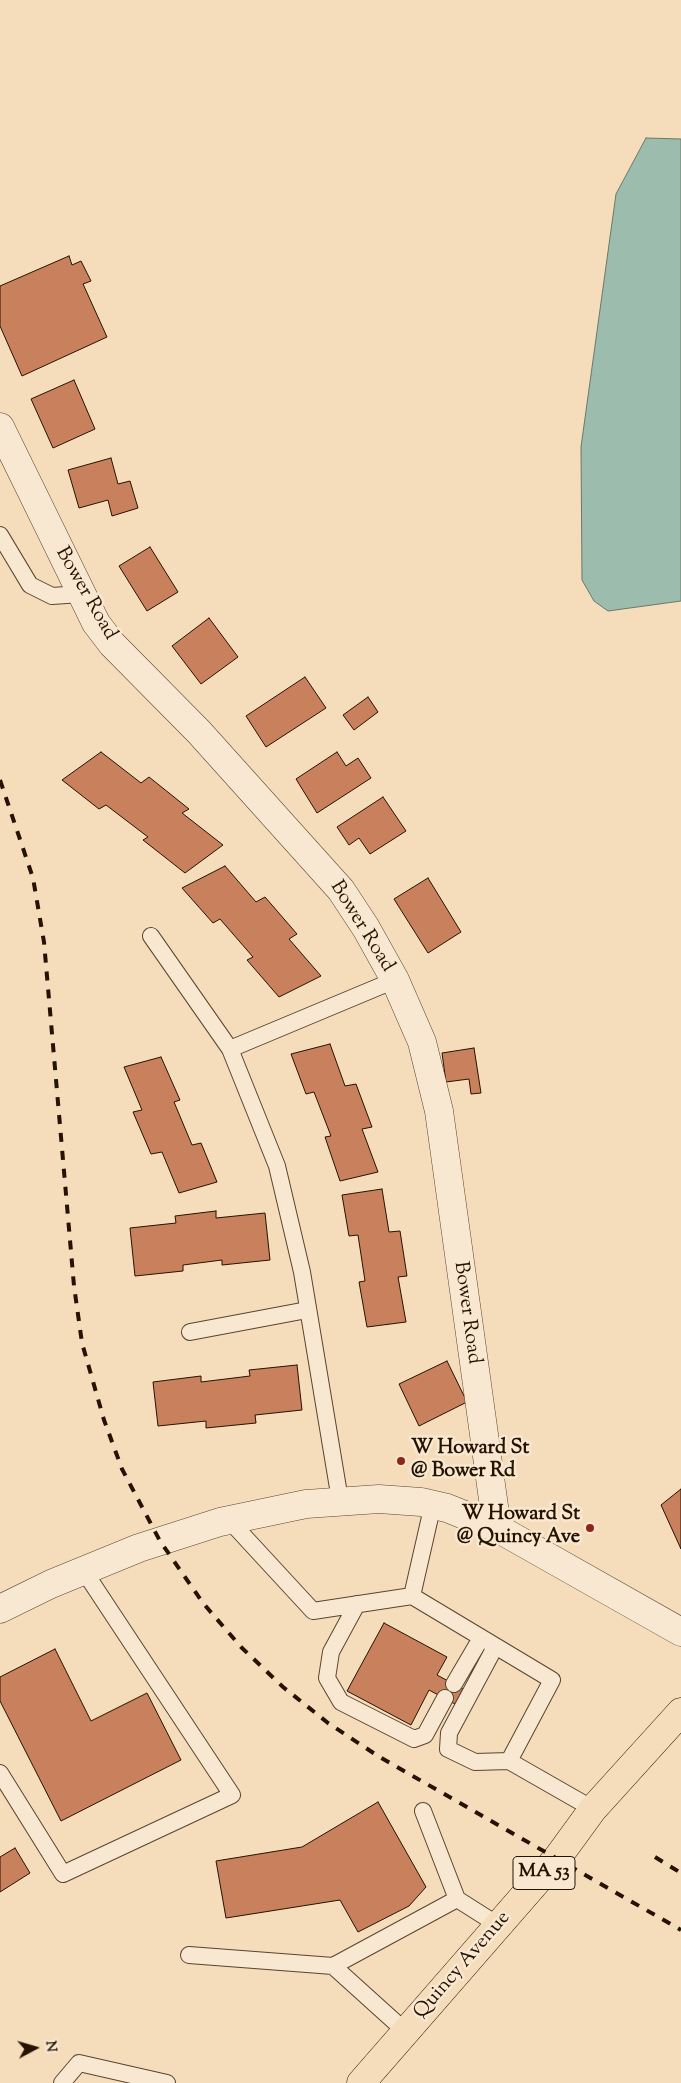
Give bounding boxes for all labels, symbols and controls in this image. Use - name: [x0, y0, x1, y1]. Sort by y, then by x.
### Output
- street label: Bower Road: [49, 543, 121, 645]
- street label: Bower Road: [323, 877, 399, 977]
- street label: Bower Road: [447, 1260, 485, 1366]
- place label: W Howard St @ Bower Rd: [411, 1438, 529, 1485]
- marker: W Howard St @ Bower Rd: [395, 1455, 407, 1467]
- place label: W Howard St @ Quincy Ave: [457, 1504, 580, 1551]
- marker: W Howard St @ Quincy Ave: [584, 1522, 596, 1534]
- road number: MA 53: [513, 1856, 575, 1890]
- street label: Quincy Avenue: [410, 1907, 516, 2025]
- north arrow: [10, 2023, 60, 2073]
- text: N: [39, 2040, 60, 2053]

